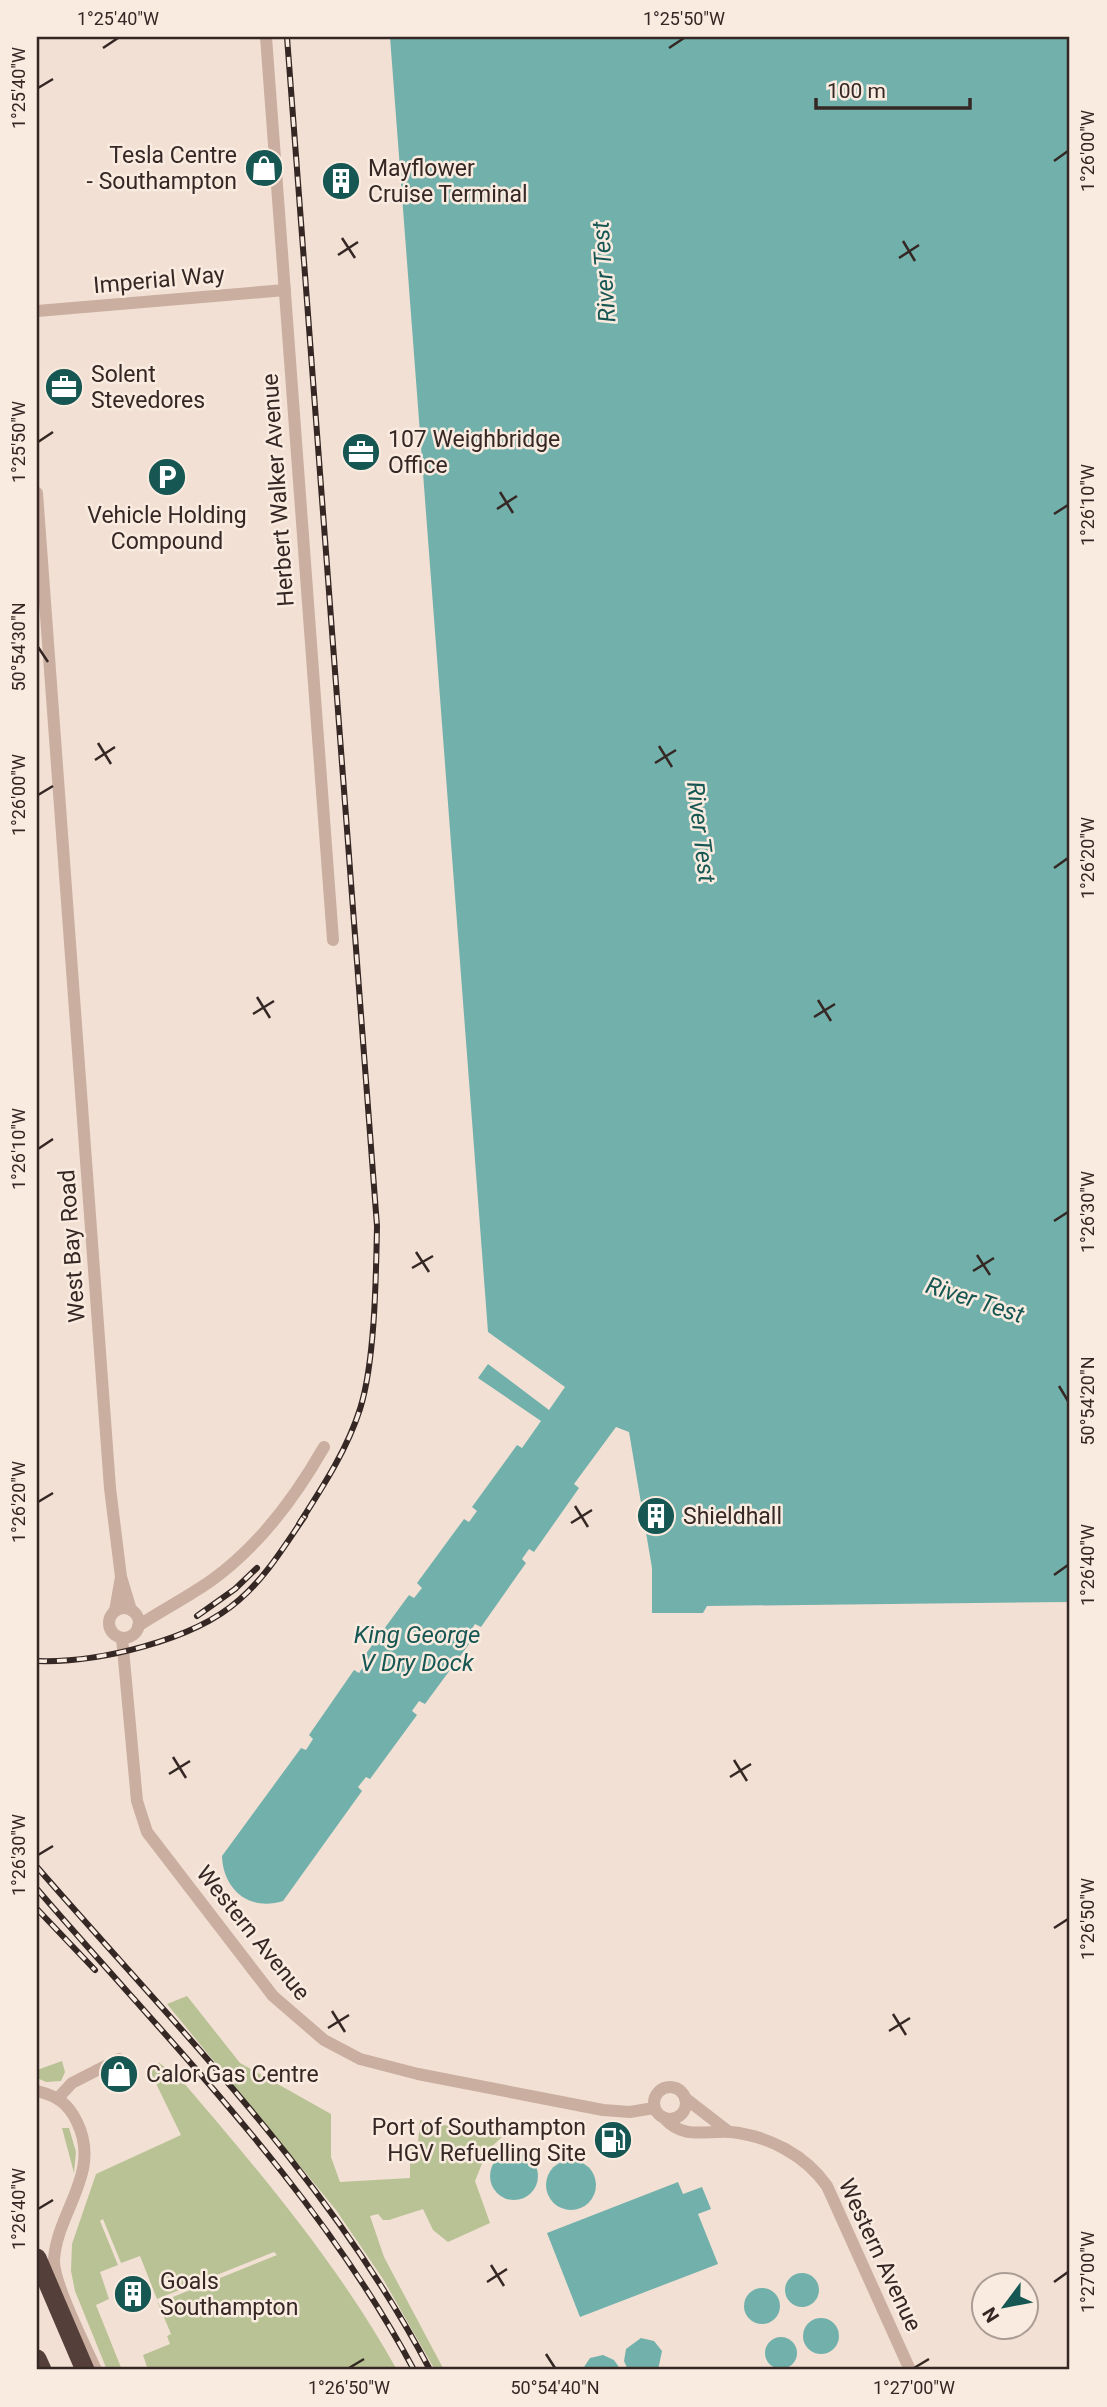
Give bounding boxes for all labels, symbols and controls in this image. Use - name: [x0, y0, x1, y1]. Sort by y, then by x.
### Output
- text: 1°25'40"W: [77, 8, 159, 29]
- text: 1°25'50"W: [643, 8, 725, 29]
- text: 1°25'40"W: [8, 47, 29, 129]
- scale bar: [816, 66, 970, 110]
- text: 100 m: [827, 79, 886, 103]
- text: 1°26'00"W: [1077, 110, 1098, 192]
- place label: Tesla Centre - Southampton: [87, 142, 237, 195]
- shop icon: Tesla Centre - Southampton: [243, 147, 285, 189]
- place label: Mayflower Cruise Terminal: [368, 155, 528, 208]
- building icon: Mayflower Cruise Terminal: [320, 160, 362, 202]
- water label: River Test: [586, 220, 622, 324]
- street label: Imperial Way: [92, 261, 226, 299]
- place label: Solent Stevedores: [91, 361, 205, 414]
- office icon: Solent Stevedores: [43, 366, 85, 408]
- street label: Herbert Walker Avenue: [256, 373, 300, 607]
- text: 1°25'50"W: [8, 401, 29, 483]
- place label: 107 Weighbridge Office: [388, 426, 560, 479]
- office icon: 107 Weighbridge Office: [340, 431, 382, 473]
- parking icon: Vehicle Holding Compound: [146, 456, 188, 498]
- text: 1°26'10"W: [1077, 464, 1098, 546]
- place label: Vehicle Holding Compound: [87, 502, 247, 555]
- text: 50°54'30"N: [8, 602, 29, 692]
- text: 1°26'00"W: [8, 754, 29, 836]
- water label: River Test: [681, 780, 721, 884]
- text: 1°26'20"W: [1077, 817, 1098, 899]
- text: 1°26'10"W: [8, 1108, 29, 1190]
- street label: West Bay Road: [53, 1169, 91, 1323]
- text: 1°26'30"W: [1077, 1171, 1098, 1253]
- water label: River Test: [922, 1271, 1028, 1329]
- text: 50°54'20"N: [1077, 1356, 1098, 1446]
- text: 1°26'20"W: [8, 1461, 29, 1543]
- building icon: Shieldhall: [635, 1495, 677, 1537]
- place label: Shieldhall: [683, 1503, 782, 1530]
- text: 1°26'40"W: [1077, 1524, 1098, 1606]
- water label: King George V Dry Dock: [354, 1621, 480, 1677]
- text: 1°26'30"W: [8, 1814, 29, 1896]
- street label: Western Avenue: [191, 1860, 315, 2006]
- text: 1°26'50"W: [1077, 1878, 1098, 1960]
- shop icon: Calor Gas Centre: [98, 2053, 140, 2095]
- place label: Calor Gas Centre: [146, 2061, 319, 2088]
- place label: Port of Southampton HGV Refuelling Site: [372, 2114, 586, 2167]
- fuel station icon: Port of Southampton HGV Refuelling Site: [592, 2119, 634, 2161]
- text: 1°26'40"W: [8, 2168, 29, 2250]
- street label: Western Avenue: [833, 2174, 927, 2336]
- text: 1°27'00"W: [1077, 2231, 1098, 2313]
- place label: Goals Southampton: [160, 2268, 298, 2321]
- north arrow: [970, 2270, 1040, 2340]
- building icon: Goals Southampton: [112, 2273, 154, 2315]
- text: N: [978, 2303, 1004, 2327]
- text: 1°26'50"W: [308, 2377, 390, 2398]
- text: 50°54'40"N: [510, 2377, 600, 2398]
- text: 1°27'00"W: [873, 2377, 955, 2398]

